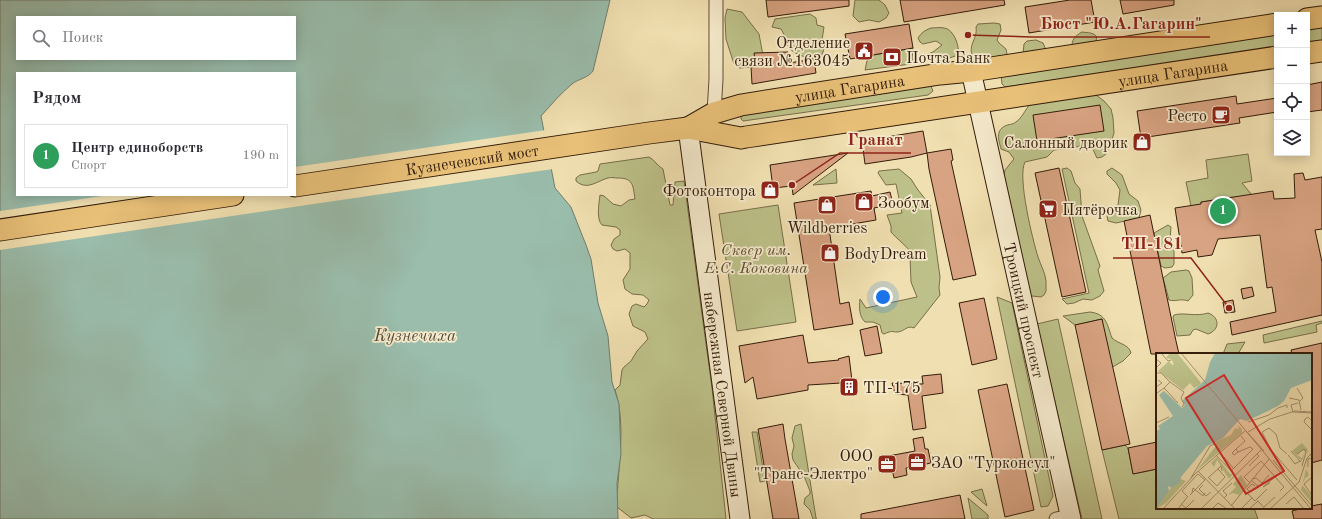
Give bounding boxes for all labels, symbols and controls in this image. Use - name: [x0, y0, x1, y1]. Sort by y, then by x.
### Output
- callout: Бюст "Ю.А.Гагарин": [1032, 8, 1210, 37]
- map controls: [1274, 12, 1310, 156]
- button: +: [1274, 12, 1310, 48]
- search box: [16, 16, 296, 60]
- text: Бюст "Ю.А.Гагарин": [1040, 16, 1202, 33]
- icon: search: [30, 27, 52, 49]
- text: Поиск: [62, 31, 103, 46]
- place label: Отделение связи №163045: [734, 36, 850, 70]
- public building icon: Отделение связи №163045: [853, 40, 875, 62]
- bank icon: Почта Банк: [881, 46, 903, 68]
- button: −: [1274, 48, 1310, 84]
- place label: Почта Банк: [906, 51, 991, 67]
- street label: улица Гагарина: [1117, 58, 1229, 91]
- street label: улица Гагарина: [794, 74, 906, 107]
- button: locate: [1274, 84, 1310, 120]
- text: Рядом: [32, 90, 81, 107]
- cafe icon: Ресто: [1210, 104, 1232, 126]
- place label: Ресто: [1167, 109, 1207, 125]
- button: layers: [1274, 120, 1310, 156]
- callout: Гранат: [840, 124, 911, 153]
- shop icon: Салонный дворик: [1131, 131, 1153, 153]
- text: Гранат: [847, 132, 903, 149]
- place label: Салонный дворик: [1004, 136, 1128, 152]
- text: Центр единоборств: [71, 141, 203, 156]
- street label: Кузнечевский мост: [404, 144, 540, 179]
- text: 1: [42, 149, 50, 162]
- text: 190 m: [242, 149, 279, 162]
- text: Спорт: [71, 159, 106, 172]
- shop icon: Фотоконтора: [759, 179, 781, 201]
- place label: Фотоконтора: [663, 184, 756, 200]
- shop icon: Зообум: [853, 191, 875, 213]
- shop icon: Wildberries: [816, 194, 838, 216]
- place label: Зообум: [878, 196, 930, 212]
- pin: 1: [1210, 196, 1236, 226]
- supermarket icon: Пятёрочка: [1037, 198, 1059, 220]
- place label: Пятёрочка: [1062, 203, 1138, 219]
- place label: Wildberries: [787, 221, 867, 237]
- callout: ТП-181: [1113, 229, 1191, 258]
- text: ТП-181: [1121, 236, 1183, 253]
- street label: Троицкий проспект: [1000, 241, 1045, 380]
- shop icon: BodyDream: [819, 242, 841, 264]
- park label: Сквер им. Е.С. Коковина: [703, 243, 808, 277]
- place label: BodyDream: [844, 247, 927, 263]
- your location: [873, 287, 893, 307]
- street label: набережная Северной Двины: [700, 291, 743, 499]
- water label: Кузнечиха: [373, 328, 456, 345]
- inset map: [1156, 353, 1312, 509]
- building icon: ТП-175: [838, 376, 860, 398]
- place label: ТП-175: [863, 381, 921, 397]
- place label: ООО "Транс-Электро": [754, 449, 873, 483]
- office icon: ЗАО "Турконсул": [906, 451, 928, 473]
- office icon: ООО "Транс-Электро": [876, 453, 898, 475]
- place label: ЗАО "Турконсул": [931, 456, 1056, 472]

